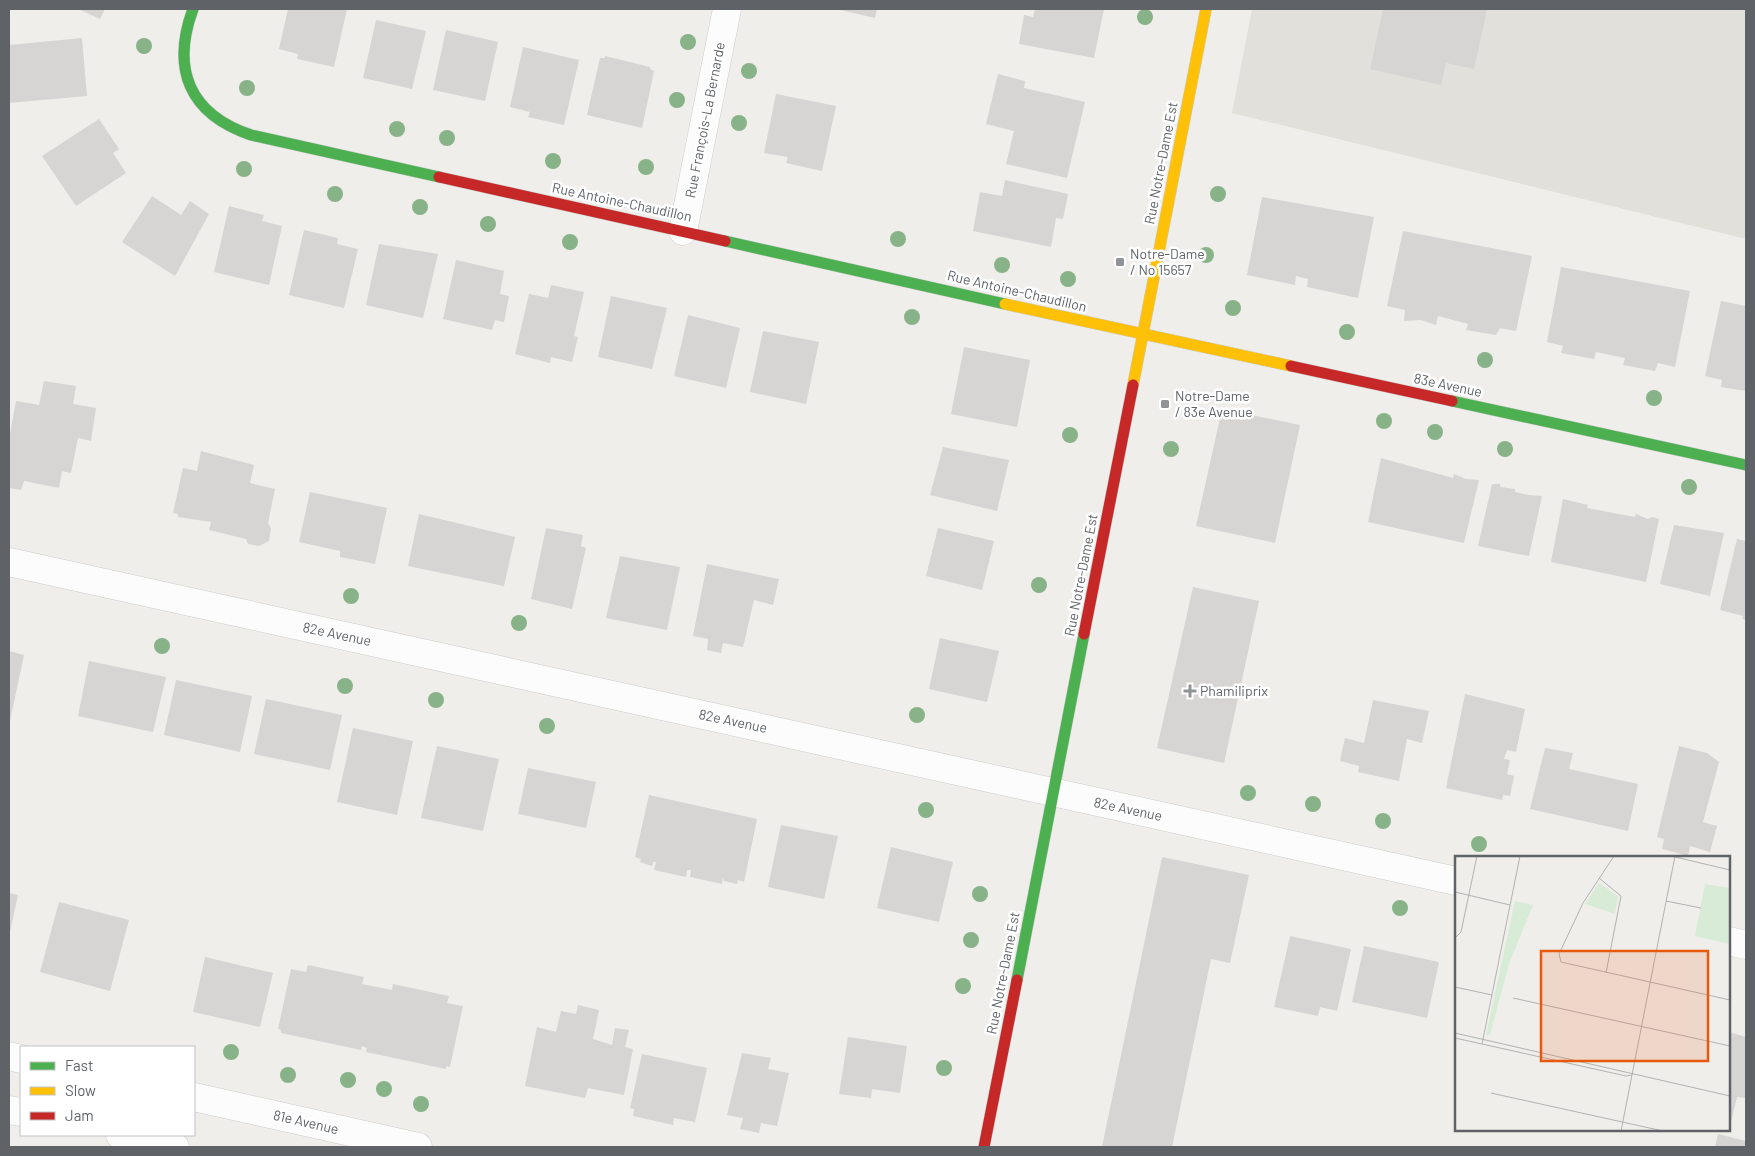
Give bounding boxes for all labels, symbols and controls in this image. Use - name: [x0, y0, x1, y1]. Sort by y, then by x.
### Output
- street label: Rue François-La Bernarde: [681, 40, 728, 199]
- street label: Rue Notre-Dame Est: [1140, 100, 1181, 225]
- street label: Rue Antoine-Chaudillon: [551, 178, 694, 225]
- place label: Notre-Dame / No 15657: [1130, 245, 1205, 278]
- marker: Notre-Dame / No 15657: [1114, 256, 1126, 268]
- street label: Rue Antoine-Chaudillon: [946, 266, 1088, 315]
- street label: 83e Avenue: [1412, 369, 1484, 400]
- place label: Notre-Dame / 83e Avenue: [1175, 387, 1253, 420]
- marker: Notre-Dame / 83e Avenue: [1159, 398, 1171, 410]
- street label: Rue Notre-Dame Est: [1060, 512, 1101, 637]
- street label: 82e Avenue: [301, 618, 373, 649]
- place label: Phamiliprix: [1200, 682, 1268, 699]
- marker: Phamiliprix: [1184, 685, 1196, 697]
- street label: 82e Avenue: [697, 705, 769, 736]
- street label: 82e Avenue: [1092, 793, 1164, 824]
- inset map: [1455, 856, 1730, 1131]
- street label: Rue Notre-Dame Est: [982, 910, 1023, 1035]
- legend: [20, 1046, 195, 1136]
- text: Fast: [65, 1056, 93, 1074]
- text: Slow: [65, 1081, 96, 1099]
- text: Jam: [65, 1106, 94, 1124]
- street label: 81e Avenue: [272, 1106, 340, 1137]

